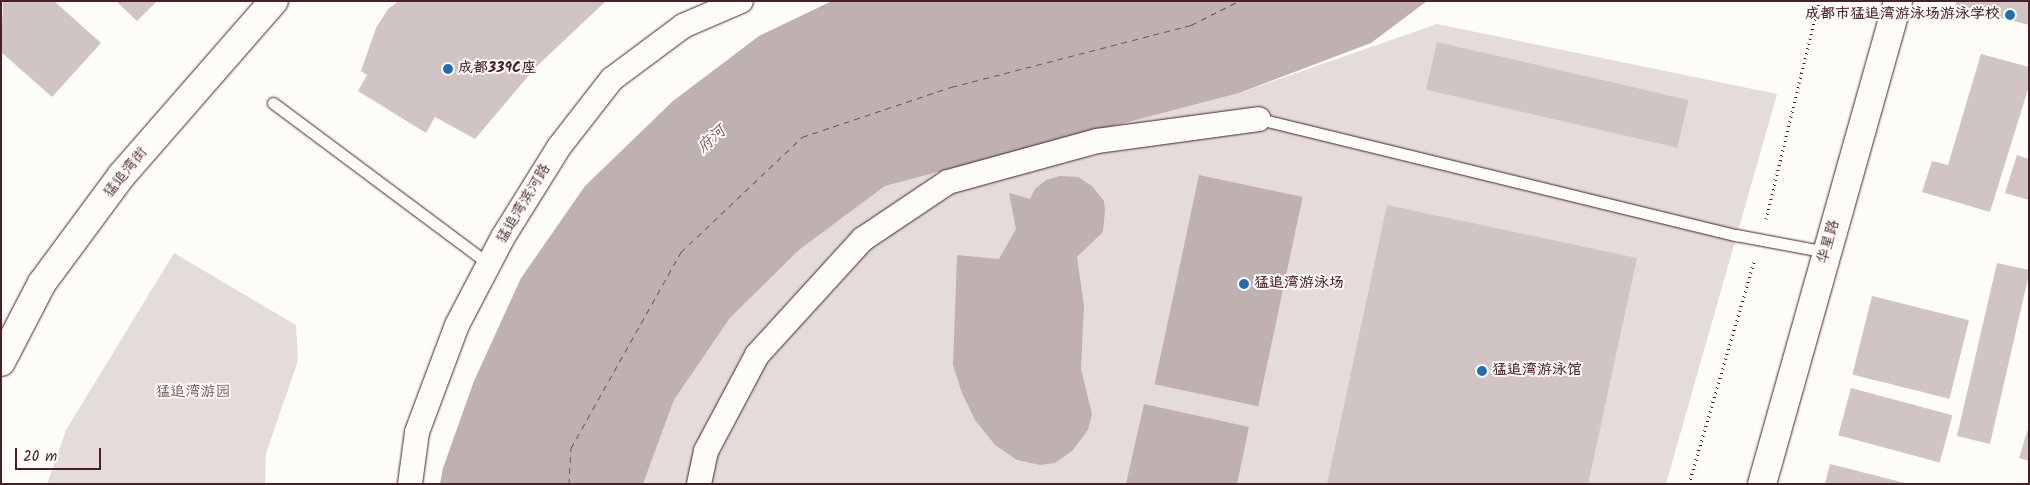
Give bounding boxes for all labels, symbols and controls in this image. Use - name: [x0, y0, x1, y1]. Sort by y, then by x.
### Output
- place label: 成都市猛追湾游泳场游泳学校: [1805, 6, 2000, 24]
- marker: 成都市猛追湾游泳场游泳学校: [2004, 9, 2016, 21]
- place label: 成都339C座: [458, 60, 536, 78]
- marker: 成都339C座: [442, 63, 454, 75]
- water label: 府河: [694, 122, 730, 158]
- street label: 猛追湾街: [100, 144, 152, 202]
- street label: 猛追湾滨河路: [493, 161, 555, 247]
- street label: 华星路: [1814, 218, 1844, 266]
- place label: 猛追湾游泳场: [1254, 275, 1344, 293]
- marker: 猛追湾游泳场: [1238, 278, 1250, 290]
- place label: 猛追湾游泳馆: [1492, 362, 1582, 380]
- marker: 猛追湾游泳馆: [1476, 365, 1488, 377]
- park label: 猛追湾游园: [156, 384, 230, 402]
- scale bar: [18, 438, 104, 470]
- text: 20 m: [23, 445, 57, 469]

